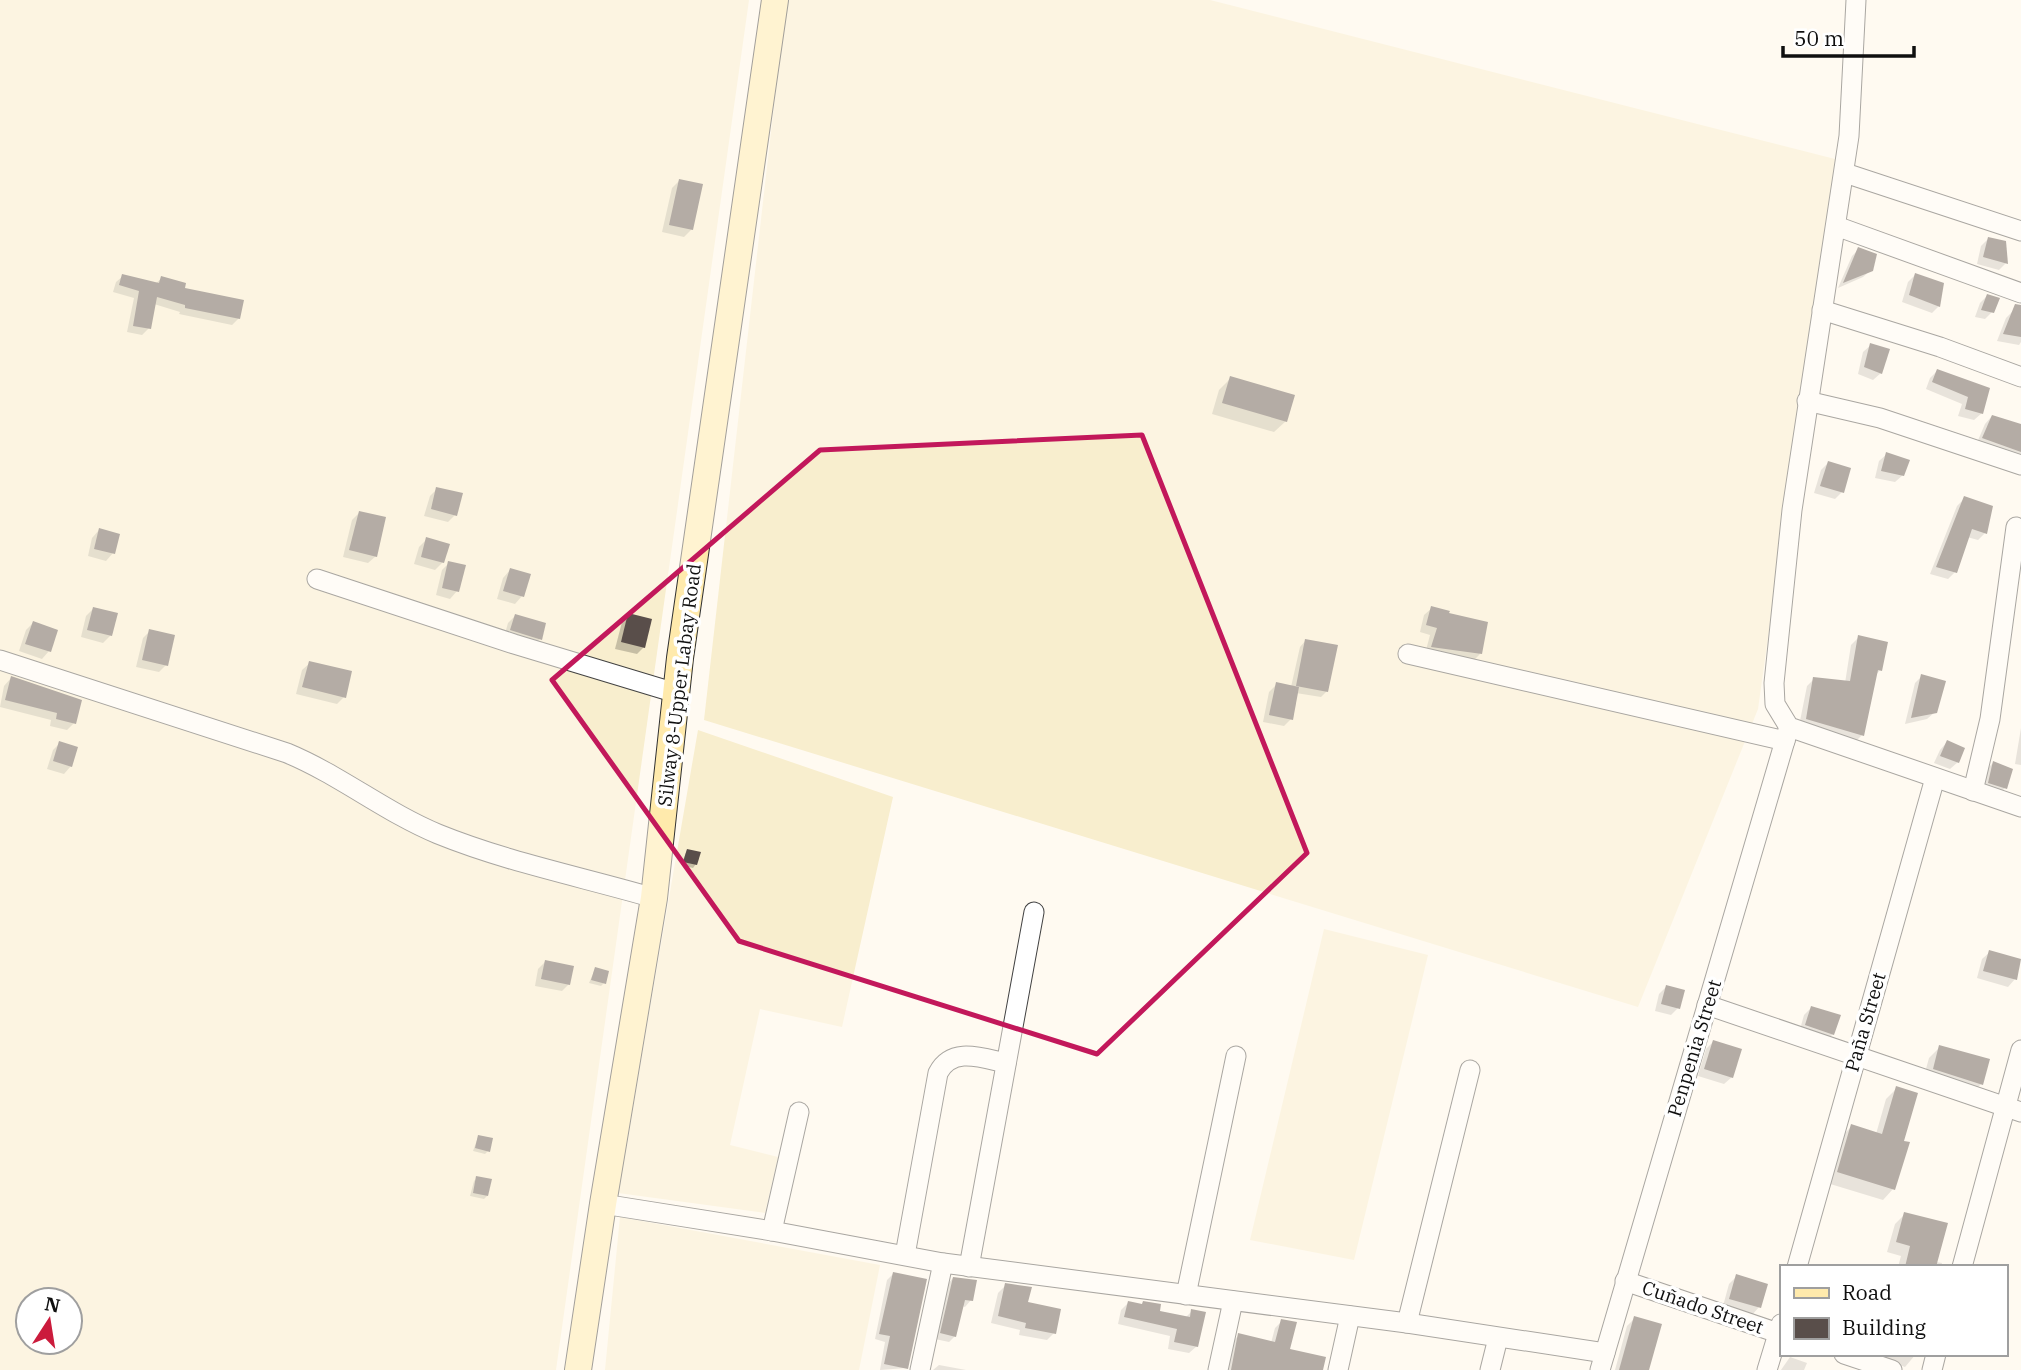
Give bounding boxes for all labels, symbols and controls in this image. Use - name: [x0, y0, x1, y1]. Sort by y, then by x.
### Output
- scale bar: [1783, 14, 1914, 58]
- text: 50 m: [1794, 24, 1844, 52]
- street label: Silway 8-Upper Labay Road: [652, 562, 706, 808]
- street label: Paña Street: [1839, 969, 1891, 1074]
- street label: Penpenia Street: [1662, 976, 1726, 1119]
- legend: [1780, 1265, 2007, 1356]
- street label: Cuñado Street: [1639, 1275, 1767, 1339]
- text: Road: [1842, 1278, 1892, 1306]
- north arrow: [14, 1286, 84, 1356]
- text: N: [43, 1291, 62, 1318]
- text: Building: [1842, 1313, 1927, 1341]

